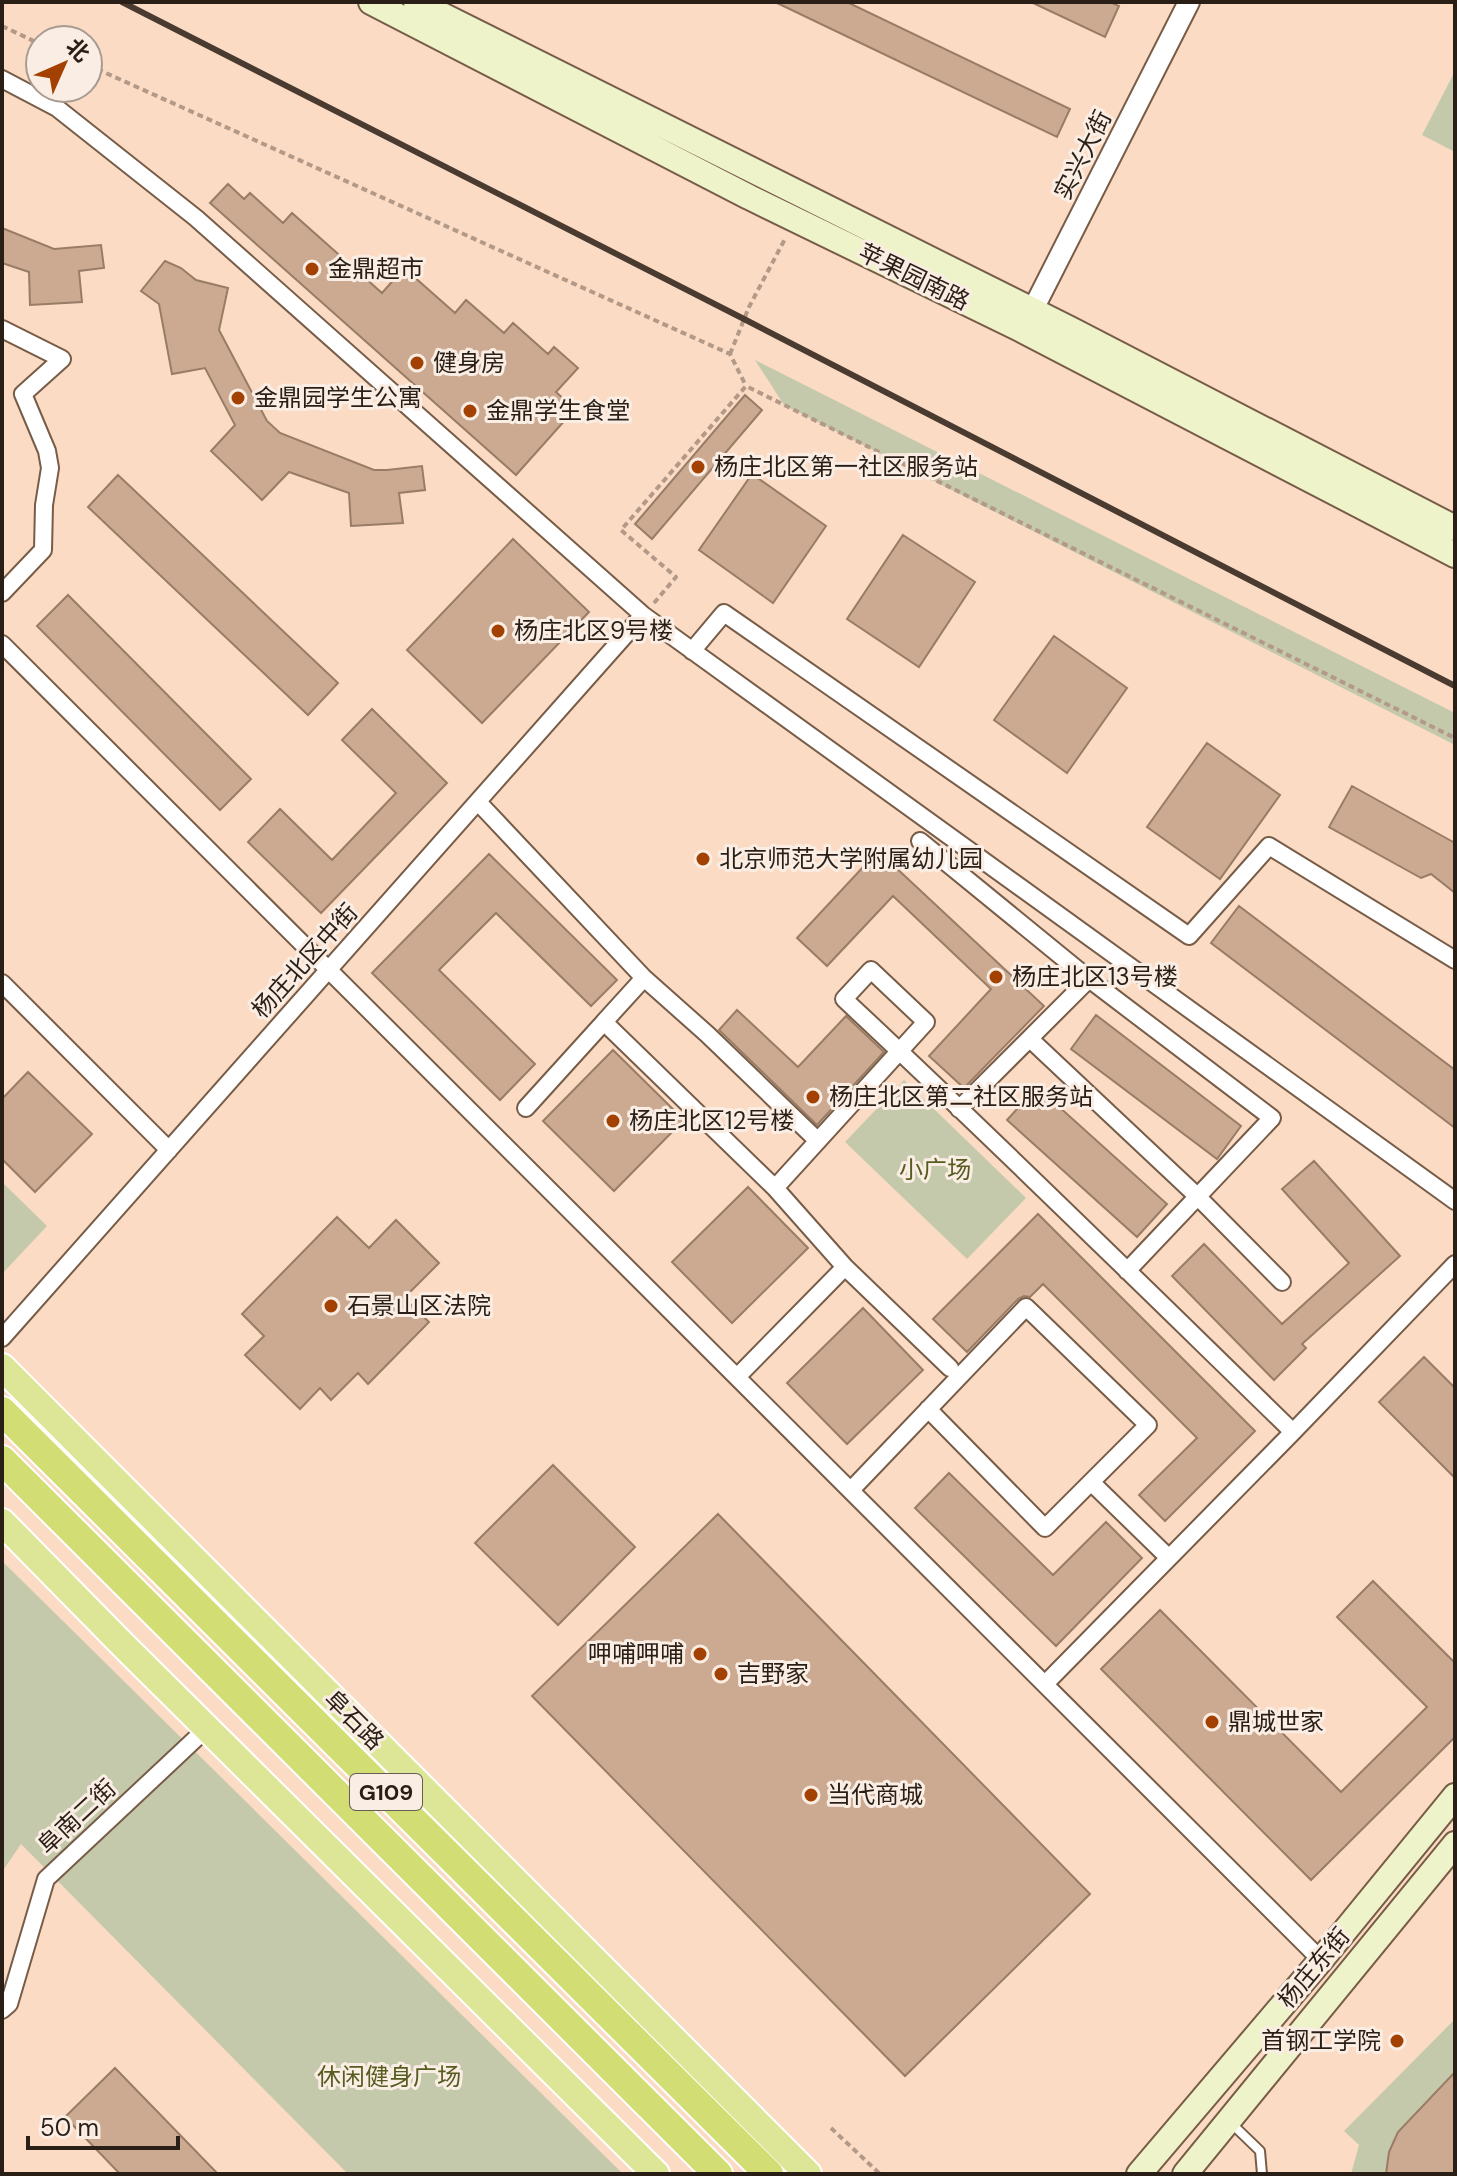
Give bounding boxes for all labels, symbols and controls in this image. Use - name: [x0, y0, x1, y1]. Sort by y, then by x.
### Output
- north arrow: [24, 24, 104, 104]
- text: 北: [60, 32, 96, 68]
- street label: 实兴大街: [1047, 105, 1118, 205]
- street label: 苹果园南路: [853, 236, 975, 317]
- place label: 金鼎超市: [328, 253, 424, 284]
- marker: 金鼎超市: [303, 260, 321, 278]
- place label: 健身房: [433, 347, 505, 378]
- marker: 健身房: [408, 354, 426, 372]
- place label: 金鼎园学生公寓: [254, 382, 422, 413]
- marker: 金鼎园学生公寓: [229, 389, 247, 407]
- place label: 金鼎学生食堂: [486, 395, 630, 426]
- marker: 金鼎学生食堂: [461, 402, 479, 420]
- place label: 杨庄北区第一社区服务站: [714, 451, 978, 482]
- marker: 杨庄北区第一社区服务站: [689, 458, 707, 476]
- place label: 杨庄北区9号楼: [514, 615, 673, 646]
- marker: 杨庄北区9号楼: [489, 622, 507, 640]
- place label: 北京师范大学附属幼儿园: [719, 843, 983, 874]
- marker: 北京师范大学附属幼儿园: [694, 850, 712, 868]
- street label: 杨庄北区中街: [245, 897, 364, 1025]
- place label: 杨庄北区13号楼: [1012, 961, 1178, 992]
- marker: 杨庄北区13号楼: [987, 968, 1005, 986]
- place label: 杨庄北区第二社区服务站: [829, 1081, 1093, 1112]
- marker: 杨庄北区第二社区服务站: [804, 1088, 822, 1106]
- place label: 杨庄北区12号楼: [629, 1105, 794, 1136]
- marker: 杨庄北区12号楼: [604, 1112, 622, 1130]
- park label: 小广场: [899, 1154, 971, 1185]
- place label: 石景山区法院: [347, 1290, 491, 1321]
- marker: 石景山区法院: [322, 1297, 340, 1315]
- place label: 呷哺呷哺: [588, 1638, 684, 1669]
- marker: 呷哺呷哺: [691, 1645, 709, 1663]
- place label: 吉野家: [737, 1658, 809, 1689]
- marker: 吉野家: [712, 1665, 730, 1683]
- street label: 阜石路: [318, 1683, 391, 1756]
- place label: 鼎城世家: [1228, 1706, 1324, 1737]
- marker: 鼎城世家: [1203, 1713, 1221, 1731]
- street label: 阜南二街: [31, 1773, 122, 1861]
- road number: G109: [350, 1774, 422, 1810]
- place label: 当代商城: [827, 1779, 923, 1810]
- marker: 当代商城: [802, 1786, 820, 1804]
- street label: 杨庄东街: [1271, 1921, 1356, 2014]
- place label: 首钢工学院: [1261, 2025, 1381, 2056]
- marker: 首钢工学院: [1388, 2032, 1406, 2050]
- park label: 休闲健身广场: [317, 2061, 461, 2092]
- scale bar: [28, 2100, 178, 2150]
- text: 50 m: [40, 2112, 99, 2143]

